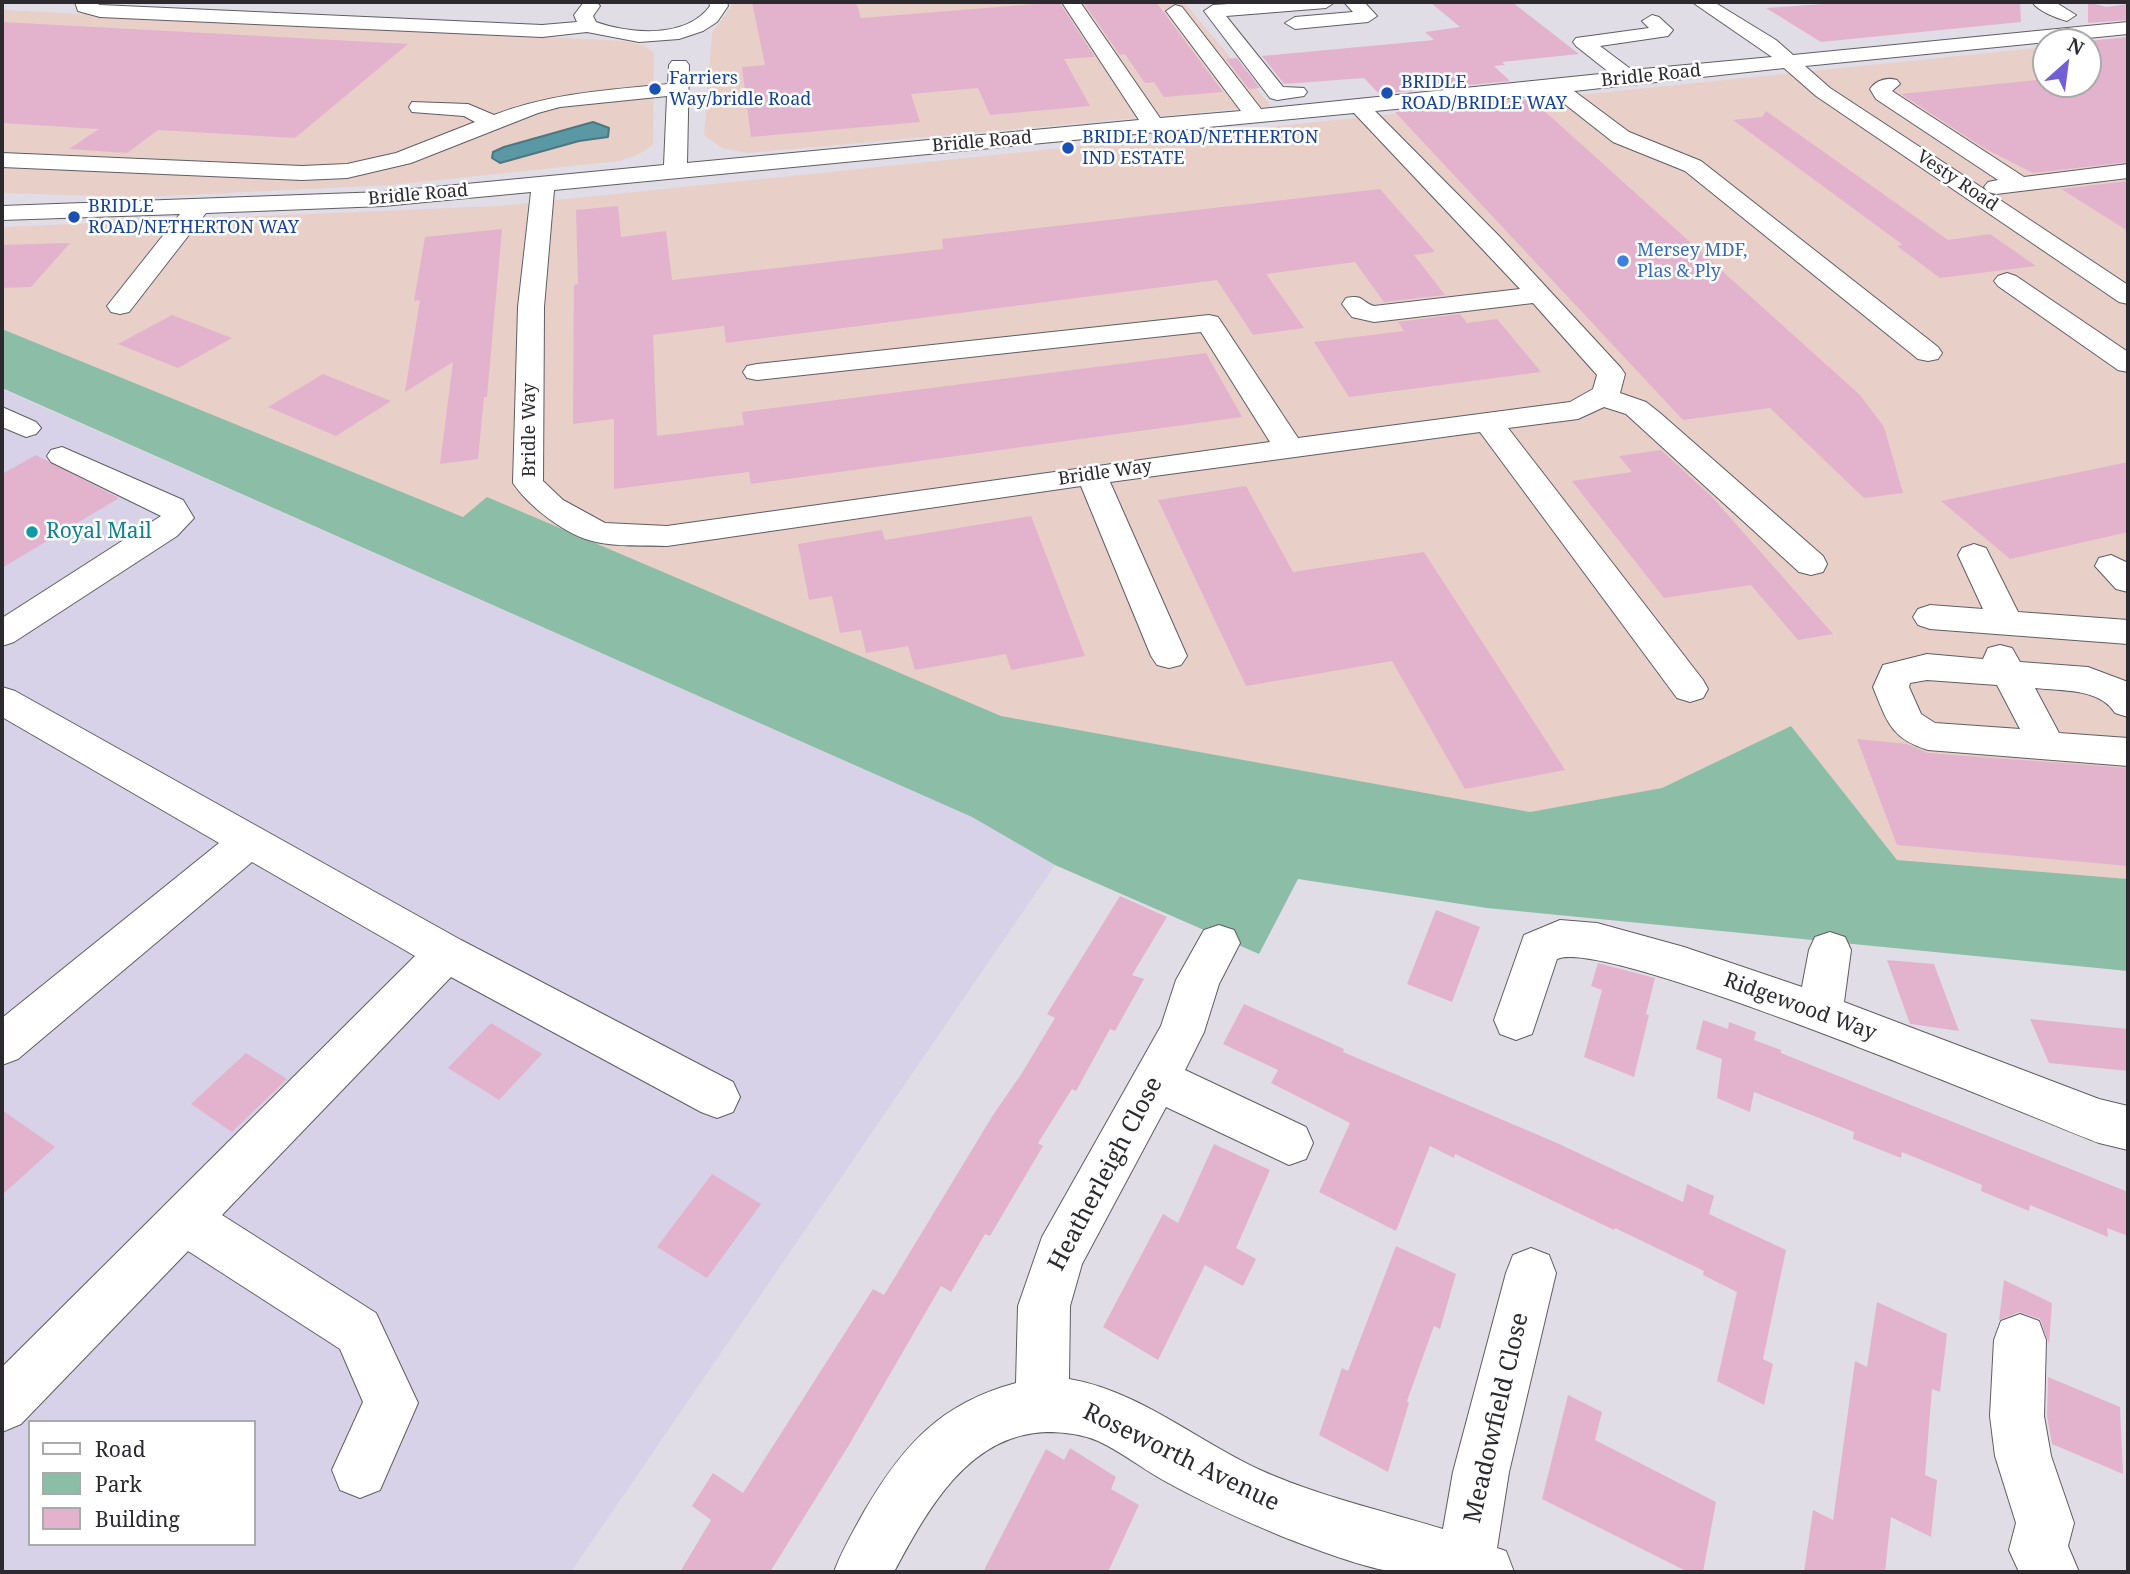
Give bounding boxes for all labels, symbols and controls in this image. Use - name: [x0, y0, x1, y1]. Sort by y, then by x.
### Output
- north arrow: [2032, 28, 2102, 98]
- text: N: [2063, 31, 2089, 61]
- street label: Bridle Road: [1600, 60, 1702, 92]
- place label: Farriers Way/bridle Road: [669, 68, 811, 110]
- place label: BRIDLE ROAD/BRIDLE WAY: [1401, 72, 1567, 114]
- marker: Farriers Way/bridle Road: [647, 81, 663, 97]
- marker: BRIDLE ROAD/BRIDLE WAY: [1379, 85, 1395, 101]
- street label: Bridle Road: [931, 127, 1033, 157]
- place label: BRIDLE ROAD/NETHERTON IND ESTATE: [1082, 127, 1318, 170]
- marker: BRIDLE ROAD/NETHERTON IND ESTATE: [1060, 140, 1076, 156]
- street label: Vesty Road: [1912, 146, 2002, 216]
- street label: Bridle Road: [367, 180, 469, 210]
- place label: BRIDLE ROAD/NETHERTON WAY: [88, 196, 299, 238]
- marker: BRIDLE ROAD/NETHERTON WAY: [66, 209, 82, 225]
- place label: Mersey MDF, Plas & Ply: [1637, 240, 1748, 282]
- marker: Mersey MDF, Plas & Ply: [1615, 253, 1631, 269]
- street label: Bridle Way: [519, 383, 541, 477]
- street label: Bridle Way: [1057, 456, 1153, 490]
- place label: Royal Mail: [46, 519, 152, 545]
- marker: Royal Mail: [24, 524, 40, 540]
- street label: Ridgewood Way: [1720, 968, 1880, 1046]
- street label: Heatherleigh Close: [1043, 1072, 1169, 1276]
- street label: Meadowfield Close: [1459, 1310, 1535, 1526]
- street label: Roseworth Avenue: [1078, 1398, 1284, 1518]
- legend: [28, 1420, 256, 1546]
- text: Road: [95, 1435, 146, 1463]
- text: Park: [95, 1470, 142, 1498]
- text: Building: [95, 1505, 180, 1533]

